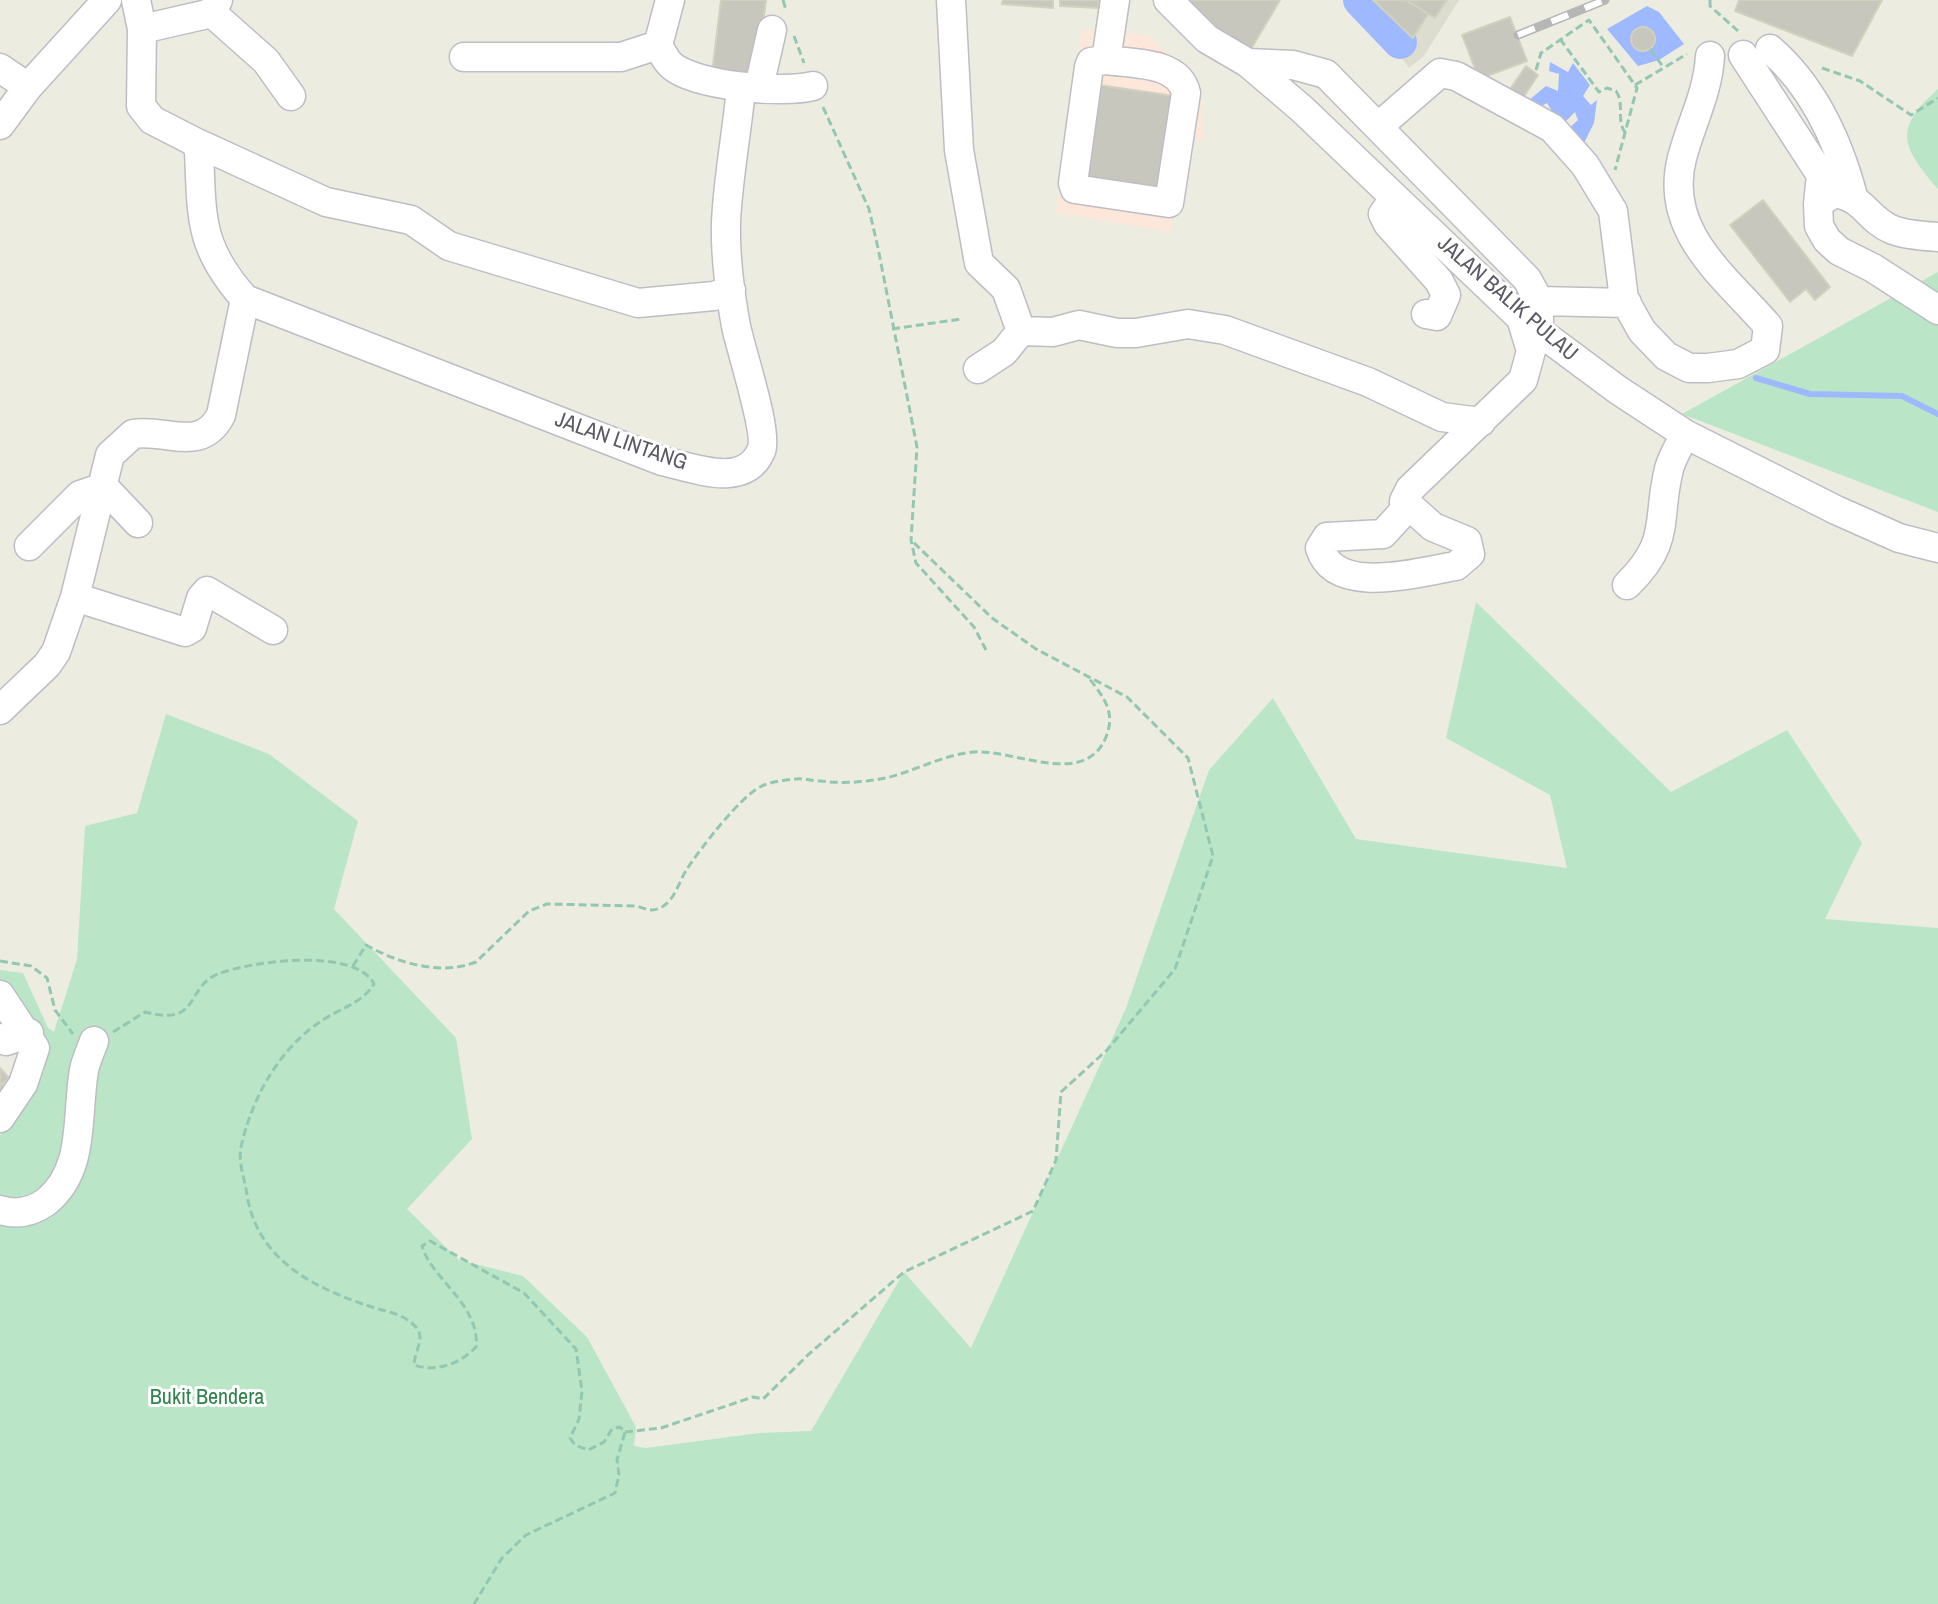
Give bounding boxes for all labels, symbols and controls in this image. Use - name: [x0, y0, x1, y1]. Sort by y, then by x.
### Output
- street label: JALAN BALIK PULAU: [1431, 231, 1583, 367]
- street label: JALAN LINTANG: [551, 407, 691, 477]
- park label: Bukit Bendera: [150, 1385, 264, 1411]

